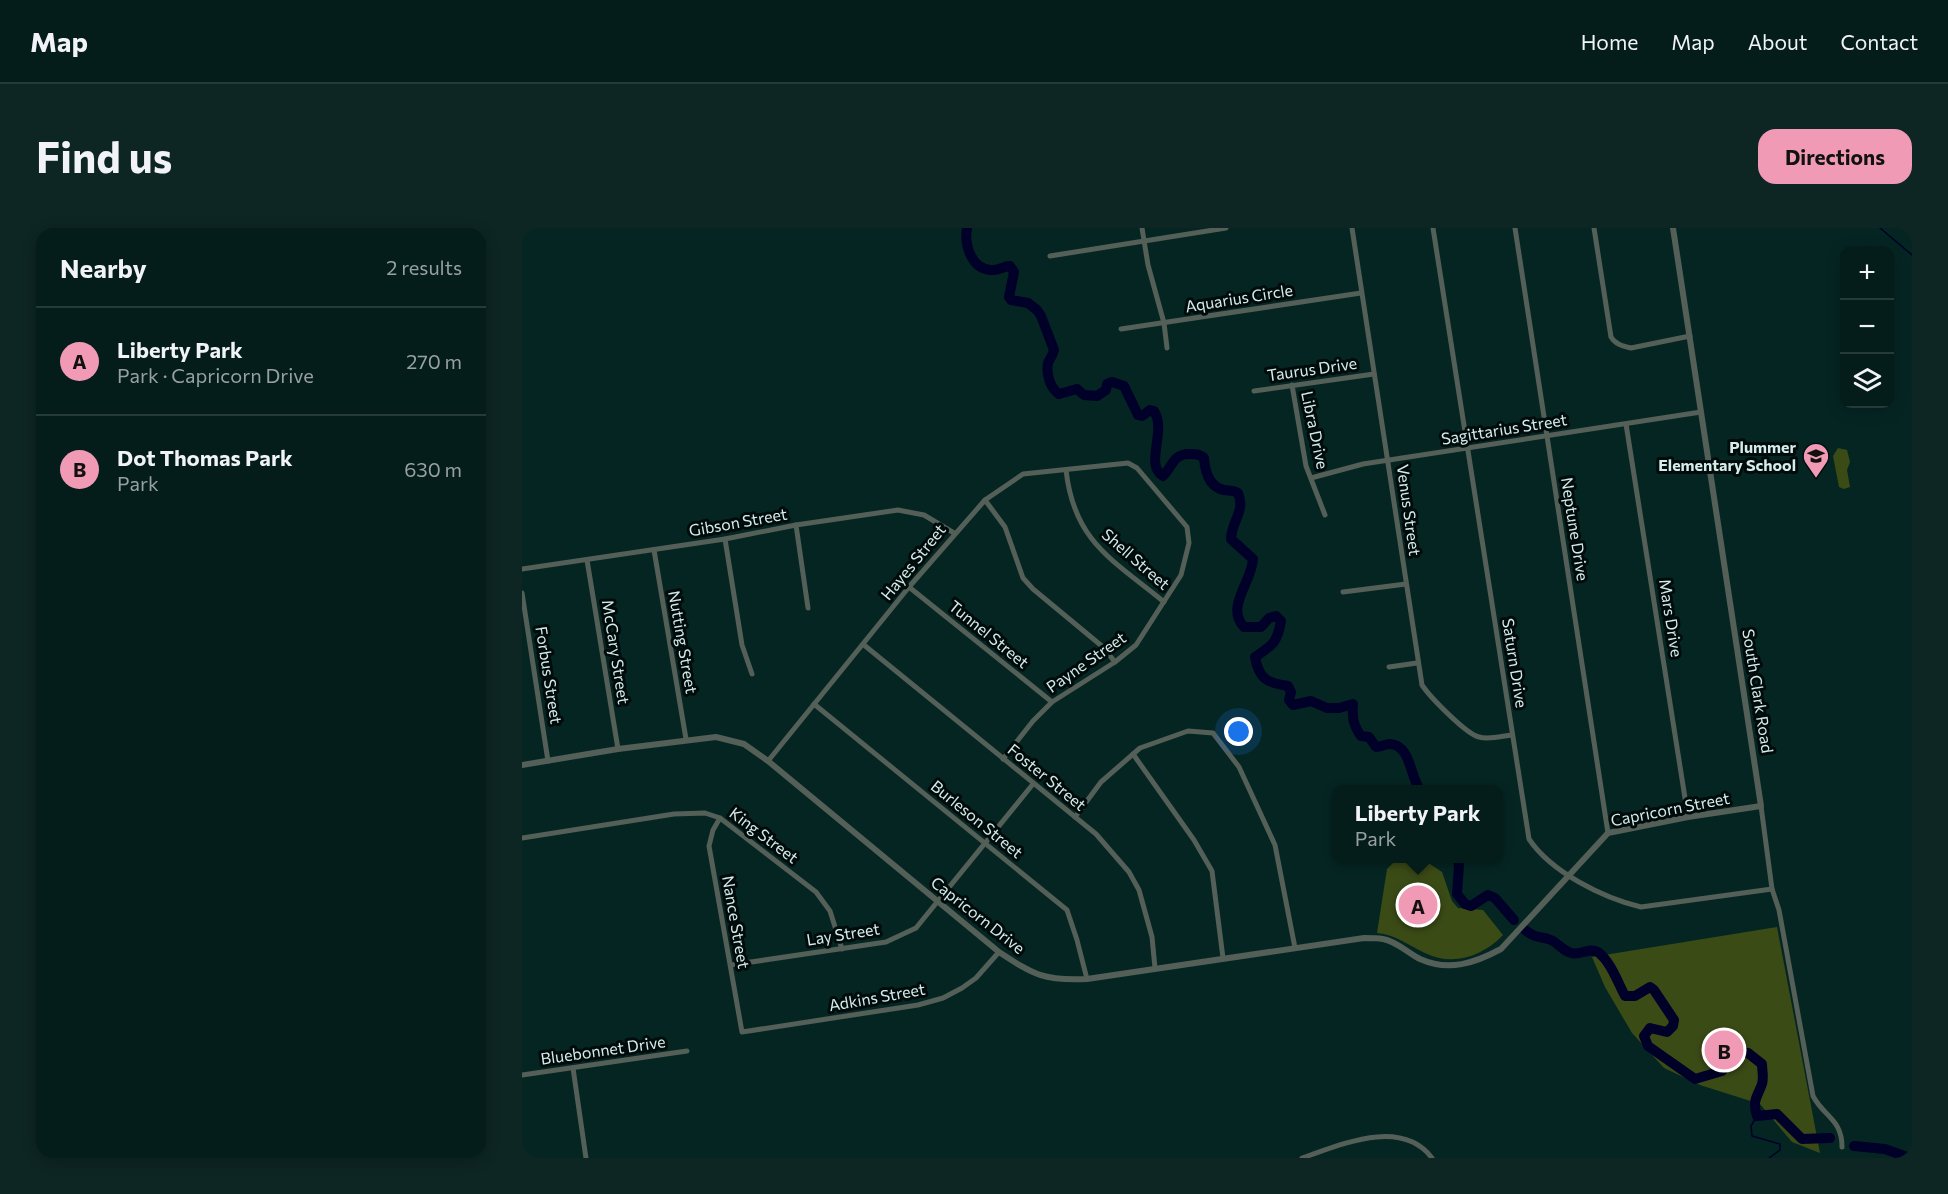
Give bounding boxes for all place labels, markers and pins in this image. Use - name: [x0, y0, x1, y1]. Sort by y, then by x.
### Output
- place label: Plummer Elementary School: [1658, 437, 1796, 474]
- school or university icon: Plummer Elementary School: [1801, 441, 1831, 479]
- pin: A: [1398, 882, 1438, 928]
- pin: B: [1704, 1028, 1744, 1072]

